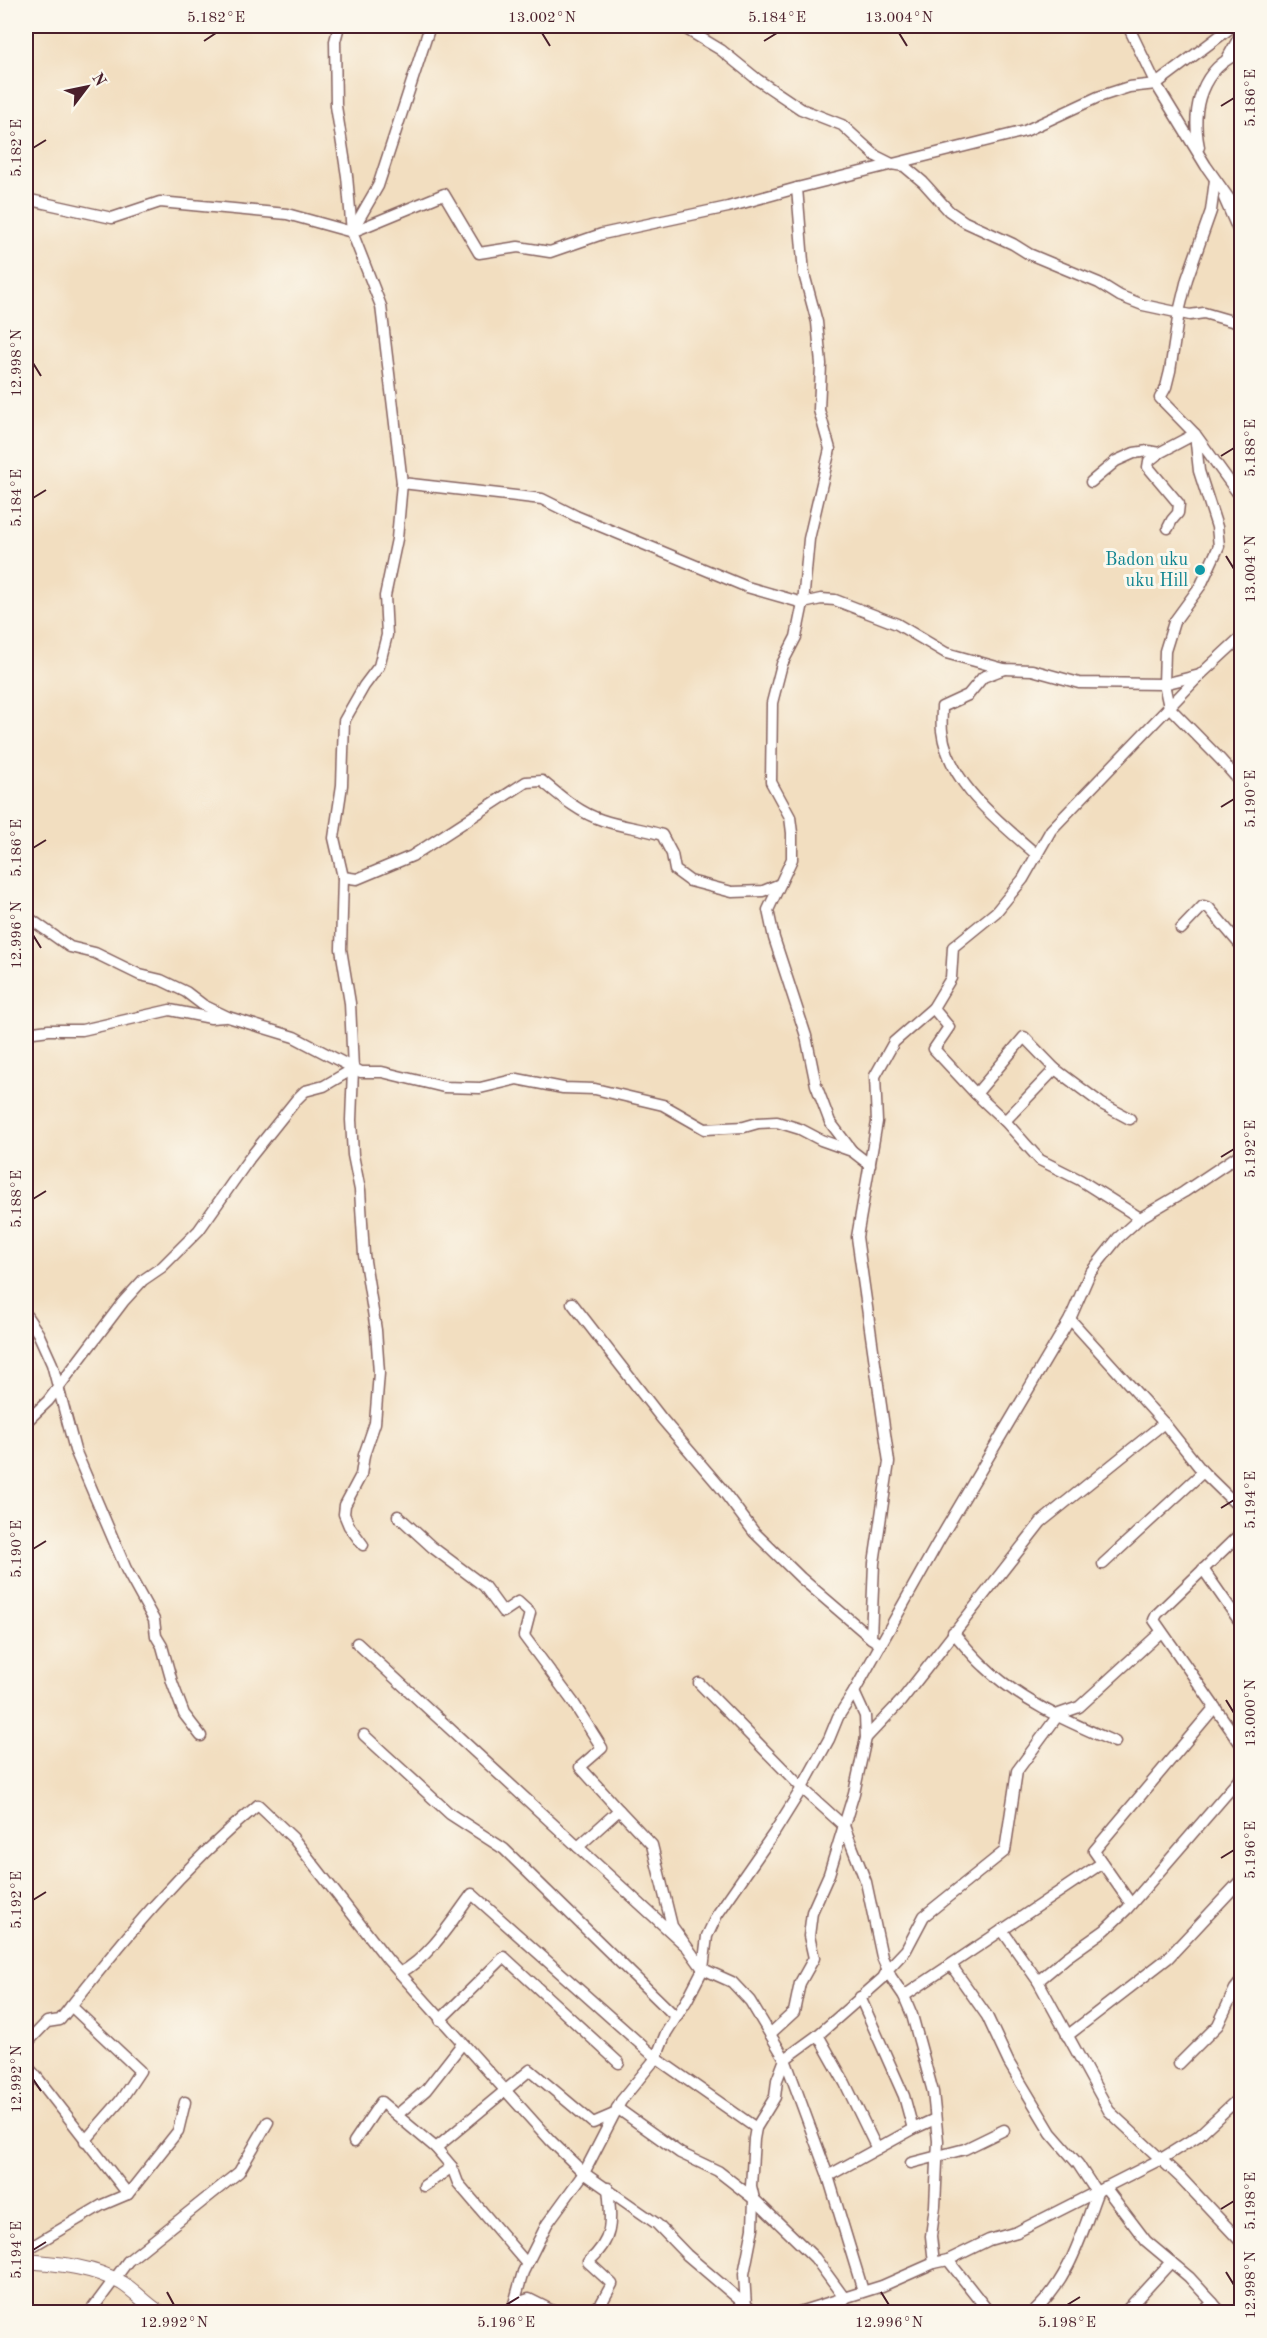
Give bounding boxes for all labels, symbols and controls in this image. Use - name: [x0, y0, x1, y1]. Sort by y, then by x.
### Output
- text: 5.182°E: [187, 11, 245, 26]
- text: 13.002°N: [508, 11, 576, 26]
- text: 5.184°E: [748, 11, 806, 26]
- text: 13.004°N: [865, 11, 933, 26]
- north arrow: [57, 57, 117, 117]
- text: 5.186°E: [1244, 69, 1259, 127]
- text: N: [88, 71, 108, 90]
- text: 5.182°E: [10, 119, 25, 177]
- text: 12.998°N: [10, 329, 25, 397]
- text: 5.188°E: [1244, 419, 1259, 477]
- text: 5.184°E: [10, 469, 25, 527]
- text: 13.004°N: [1244, 535, 1259, 603]
- place label: Badon uku uku Hill: [1105, 551, 1188, 590]
- marker: Badon uku uku Hill: [1193, 563, 1207, 577]
- text: 5.190°E: [1244, 770, 1259, 828]
- text: 5.186°E: [10, 819, 25, 877]
- text: 12.996°N: [10, 901, 25, 969]
- text: 5.192°E: [1244, 1120, 1259, 1178]
- text: 5.188°E: [10, 1170, 25, 1228]
- text: 5.194°E: [1244, 1471, 1259, 1529]
- text: 5.190°E: [10, 1520, 25, 1578]
- text: 13.000°N: [1244, 1679, 1259, 1747]
- text: 5.196°E: [1244, 1821, 1259, 1879]
- text: 5.192°E: [10, 1871, 25, 1929]
- text: 12.992°N: [10, 2045, 25, 2113]
- text: 5.198°E: [1244, 2172, 1259, 2230]
- text: 5.194°E: [10, 2221, 25, 2279]
- text: 12.998°N: [1244, 2251, 1259, 2319]
- text: 12.992°N: [140, 2316, 208, 2331]
- text: 5.196°E: [477, 2316, 535, 2331]
- text: 12.996°N: [855, 2316, 923, 2331]
- text: 5.198°E: [1038, 2316, 1096, 2331]

